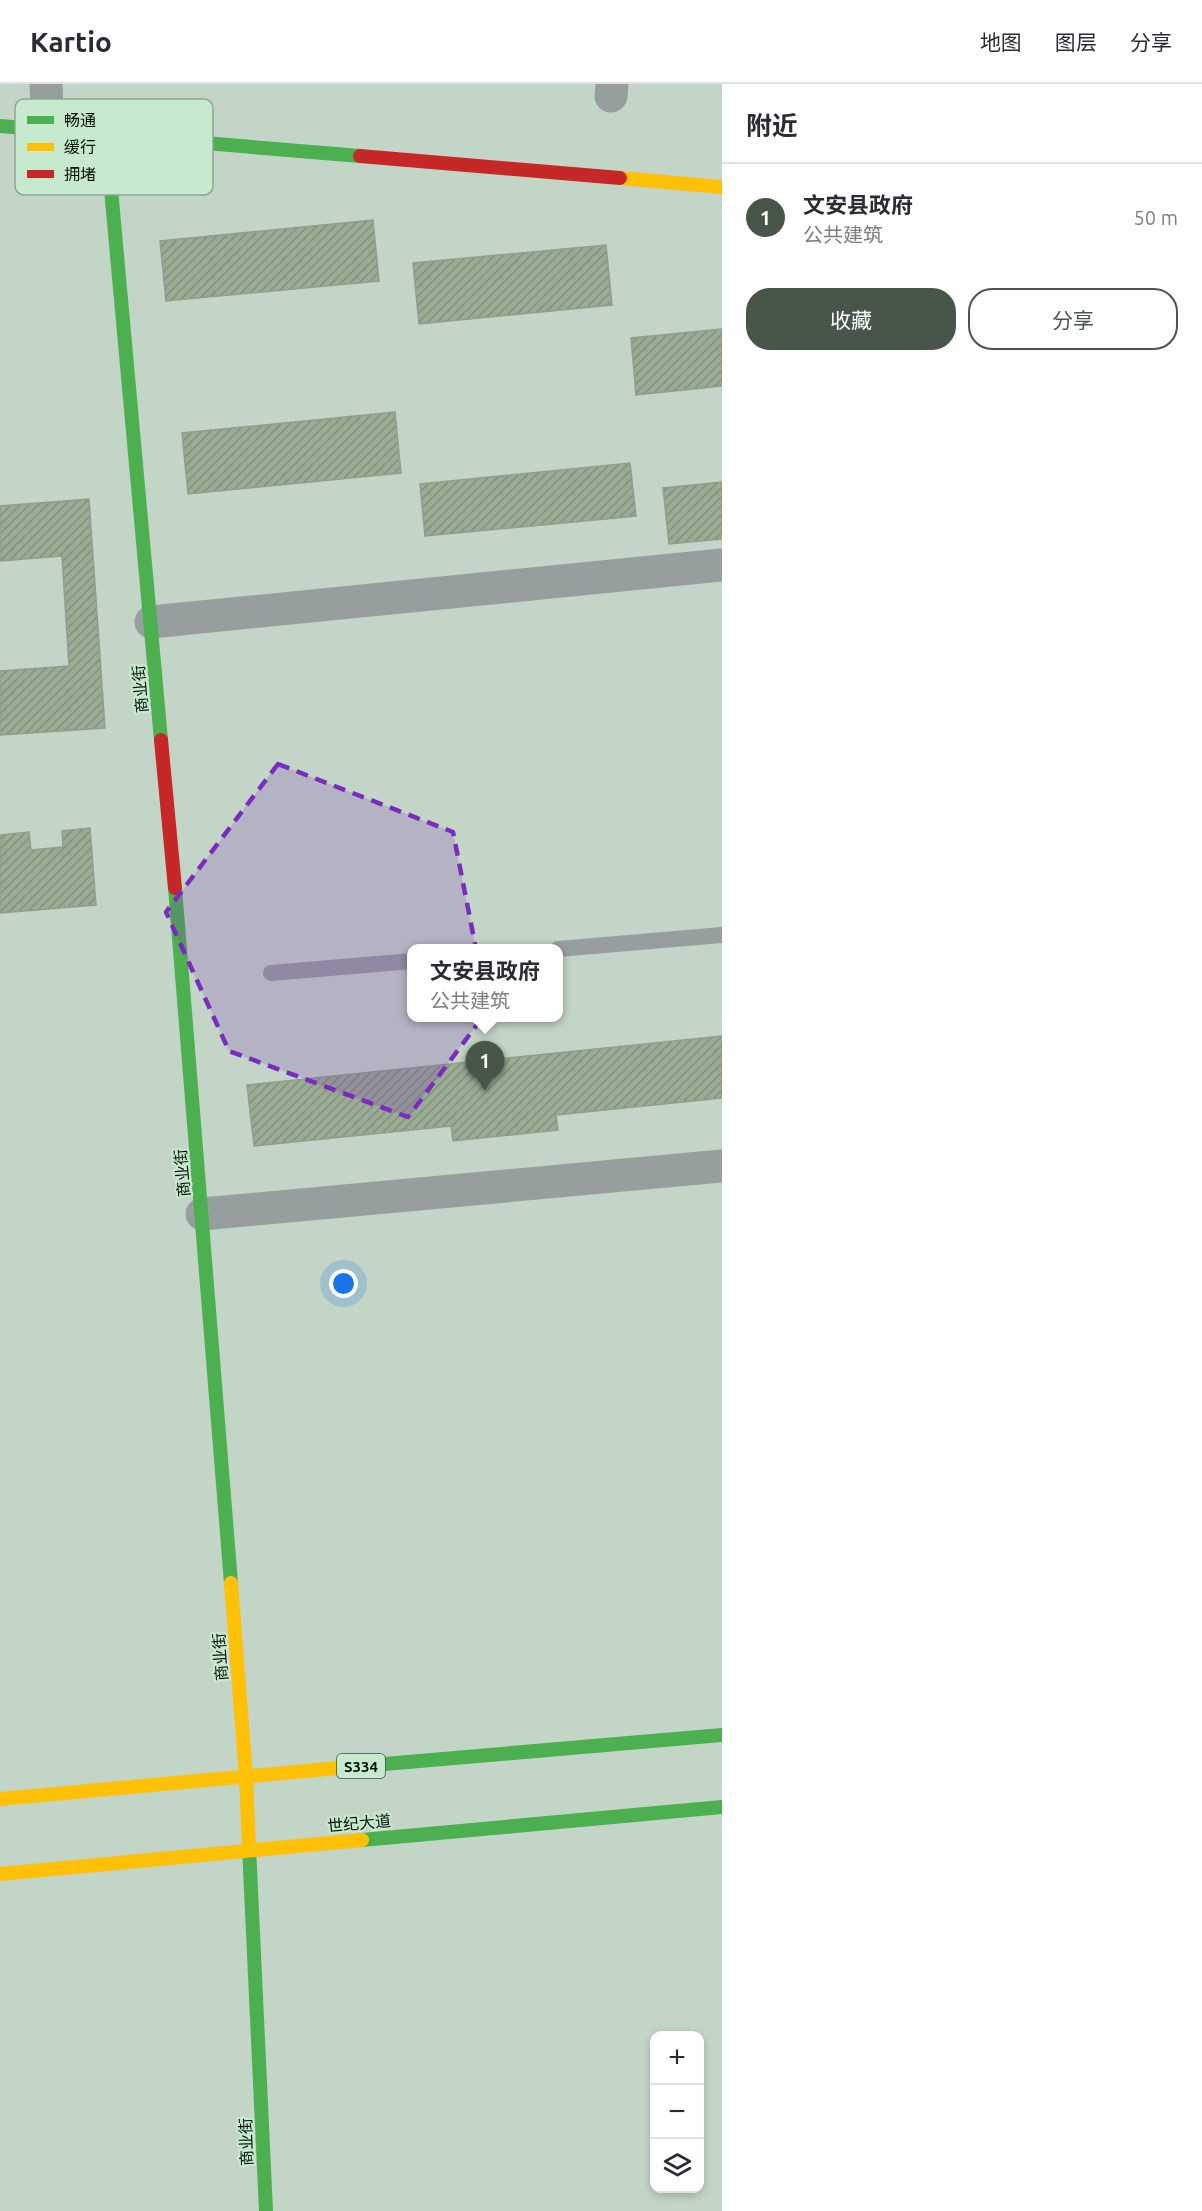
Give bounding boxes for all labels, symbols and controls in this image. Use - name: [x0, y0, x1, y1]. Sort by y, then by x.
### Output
- text: Kartio: [30, 26, 112, 57]
- text: 地图: [980, 30, 1022, 54]
- text: 图层: [1055, 30, 1097, 54]
- text: 分享: [1130, 30, 1172, 54]
- legend: [15, 99, 213, 195]
- text: 畅通: [64, 111, 96, 129]
- text: 附近: [746, 111, 798, 140]
- text: 缓行: [64, 138, 96, 156]
- text: 拥堵: [64, 165, 96, 183]
- text: 文安县政府: [803, 192, 913, 217]
- text: 1: [760, 206, 771, 229]
- text: 50 m: [1134, 206, 1178, 229]
- text: 公共建筑: [803, 223, 883, 246]
- button: 收藏: [746, 288, 956, 350]
- button: 分享: [968, 288, 1178, 350]
- street label: 商业街: [129, 664, 151, 714]
- popup: [407, 944, 563, 1022]
- text: 文安县政府: [430, 958, 540, 983]
- text: 公共建筑: [430, 989, 510, 1012]
- pin: 1: [466, 1042, 504, 1091]
- street label: 商业街: [171, 1148, 193, 1198]
- your location: [329, 1269, 358, 1298]
- street label: 商业街: [209, 1632, 231, 1682]
- road number: S334: [337, 1754, 385, 1778]
- street label: 世纪大道: [326, 1811, 392, 1835]
- map controls: [650, 2031, 704, 2193]
- button: +: [650, 2031, 704, 2085]
- button: −: [650, 2085, 704, 2139]
- street label: 商业街: [236, 2118, 256, 2166]
- button: layers: [650, 2139, 704, 2193]

